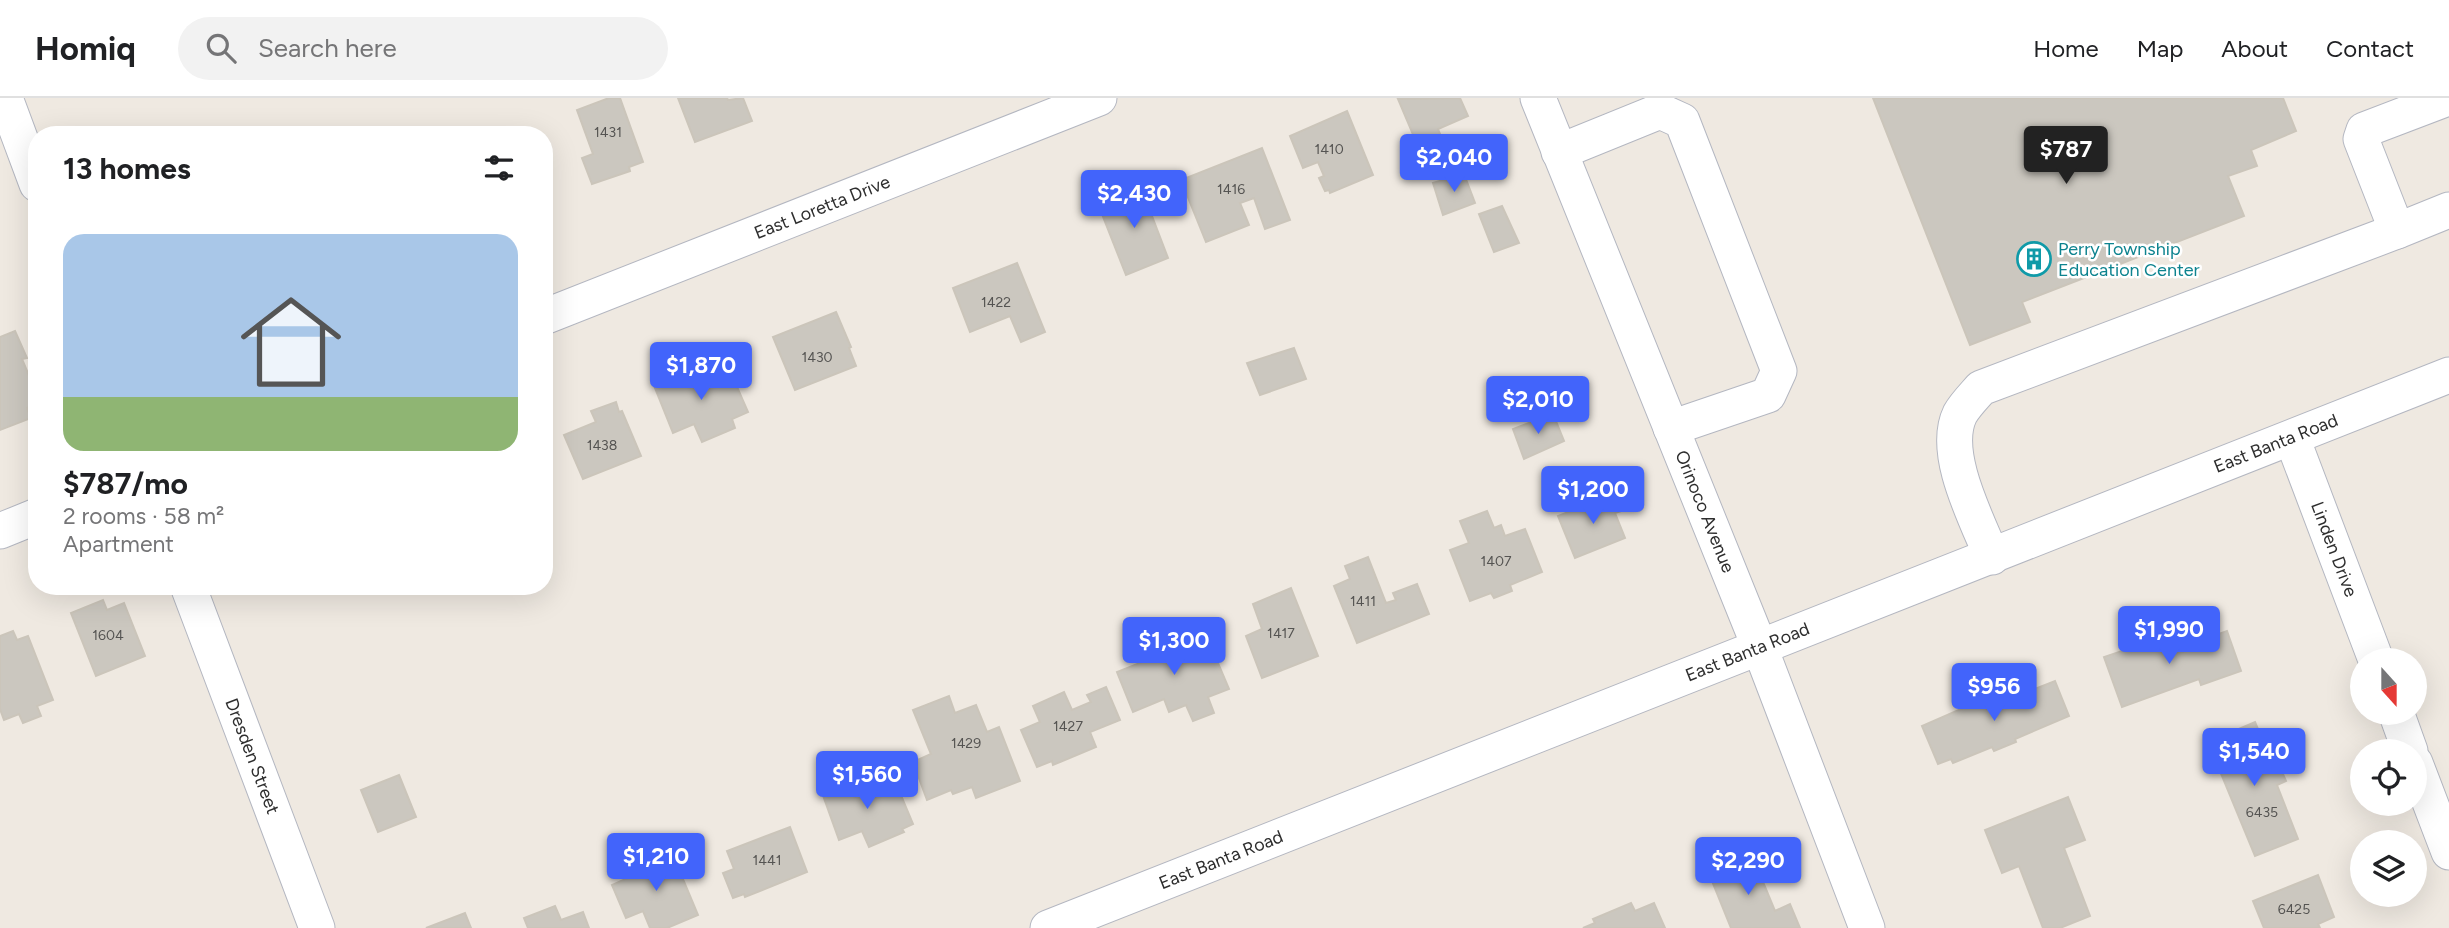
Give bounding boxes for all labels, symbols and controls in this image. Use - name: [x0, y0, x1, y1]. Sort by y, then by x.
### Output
- search box: [178, 17, 668, 80]
- text: Homiq: [35, 29, 136, 68]
- icon: search: [202, 29, 240, 67]
- text: Search here: [258, 32, 397, 64]
- text: Home: [2033, 34, 2099, 63]
- text: Map: [2137, 34, 2183, 63]
- text: About: [2221, 34, 2288, 63]
- text: Contact: [2326, 34, 2414, 63]
- house number: 1431: [594, 124, 622, 141]
- pin: $787: [2025, 126, 2107, 186]
- pin: $2,040: [1397, 134, 1511, 194]
- text: $787: [2040, 135, 2092, 163]
- house number: 1410: [1314, 141, 1344, 158]
- text: $2,040: [1416, 143, 1492, 171]
- icon: filters: [480, 149, 518, 187]
- text: 13 homes: [63, 150, 191, 187]
- pin: $2,430: [1077, 170, 1191, 230]
- street label: East Loretta Drive: [751, 171, 893, 244]
- text: $2,430: [1097, 179, 1171, 207]
- house number: 1416: [1217, 181, 1245, 198]
- place label: Perry Township Education Center: [2058, 238, 2200, 281]
- building icon: Perry Township Education Center: [2015, 240, 2053, 278]
- icon: home: [228, 279, 354, 405]
- house number: 1422: [981, 294, 1011, 311]
- pin: $1,870: [644, 342, 758, 402]
- house number: 1430: [801, 349, 833, 366]
- text: $1,870: [666, 351, 736, 379]
- pin: $2,010: [1481, 376, 1595, 436]
- text: $2,010: [1502, 385, 1574, 413]
- street label: East Banta Road: [2211, 409, 2341, 478]
- house number: 1438: [587, 437, 617, 454]
- street label: Orinoco Avenue: [1670, 447, 1740, 576]
- text: $787/mo: [63, 465, 188, 502]
- pin: $1,200: [1536, 466, 1650, 526]
- text: $1,200: [1557, 475, 1629, 503]
- street label: Linden Drive: [2306, 499, 2362, 600]
- text: 2 rooms · 58 m²: [63, 502, 224, 530]
- text: Apartment: [63, 530, 174, 558]
- house number: 1407: [1481, 553, 1512, 570]
- house number: 1411: [1350, 593, 1376, 610]
- pin: $1,990: [2112, 606, 2226, 666]
- text: $1,990: [2134, 615, 2204, 643]
- pin: $1,300: [1117, 618, 1231, 677]
- street label: East Banta Road: [1682, 618, 1813, 686]
- house number: 1417: [1267, 625, 1295, 642]
- text: $1,300: [1139, 626, 1209, 654]
- house number: 1604: [92, 627, 124, 644]
- north arrow: [2350, 648, 2427, 724]
- map controls: [2350, 648, 2427, 907]
- pin: $956: [1953, 664, 2035, 723]
- text: $956: [1968, 672, 2020, 700]
- street label: Dresden Street: [220, 695, 284, 817]
- house number: 1427: [1053, 718, 1083, 735]
- pin: $1,540: [2197, 728, 2311, 788]
- house number: 1429: [951, 735, 981, 752]
- text: $1,540: [2218, 737, 2290, 765]
- button: locate: [2350, 739, 2427, 816]
- pin: $1,560: [810, 752, 924, 811]
- text: $1,560: [832, 760, 902, 788]
- house number: 6435: [2246, 804, 2278, 821]
- street label: East Banta Road: [1156, 825, 1286, 894]
- button: layers: [2350, 830, 2427, 907]
- pin: $1,210: [599, 834, 713, 893]
- pin: $2,290: [1691, 838, 1805, 897]
- text: $1,210: [623, 842, 689, 870]
- text: $2,290: [1711, 846, 1785, 874]
- house number: 1441: [753, 852, 781, 869]
- house number: 6425: [2278, 901, 2310, 918]

